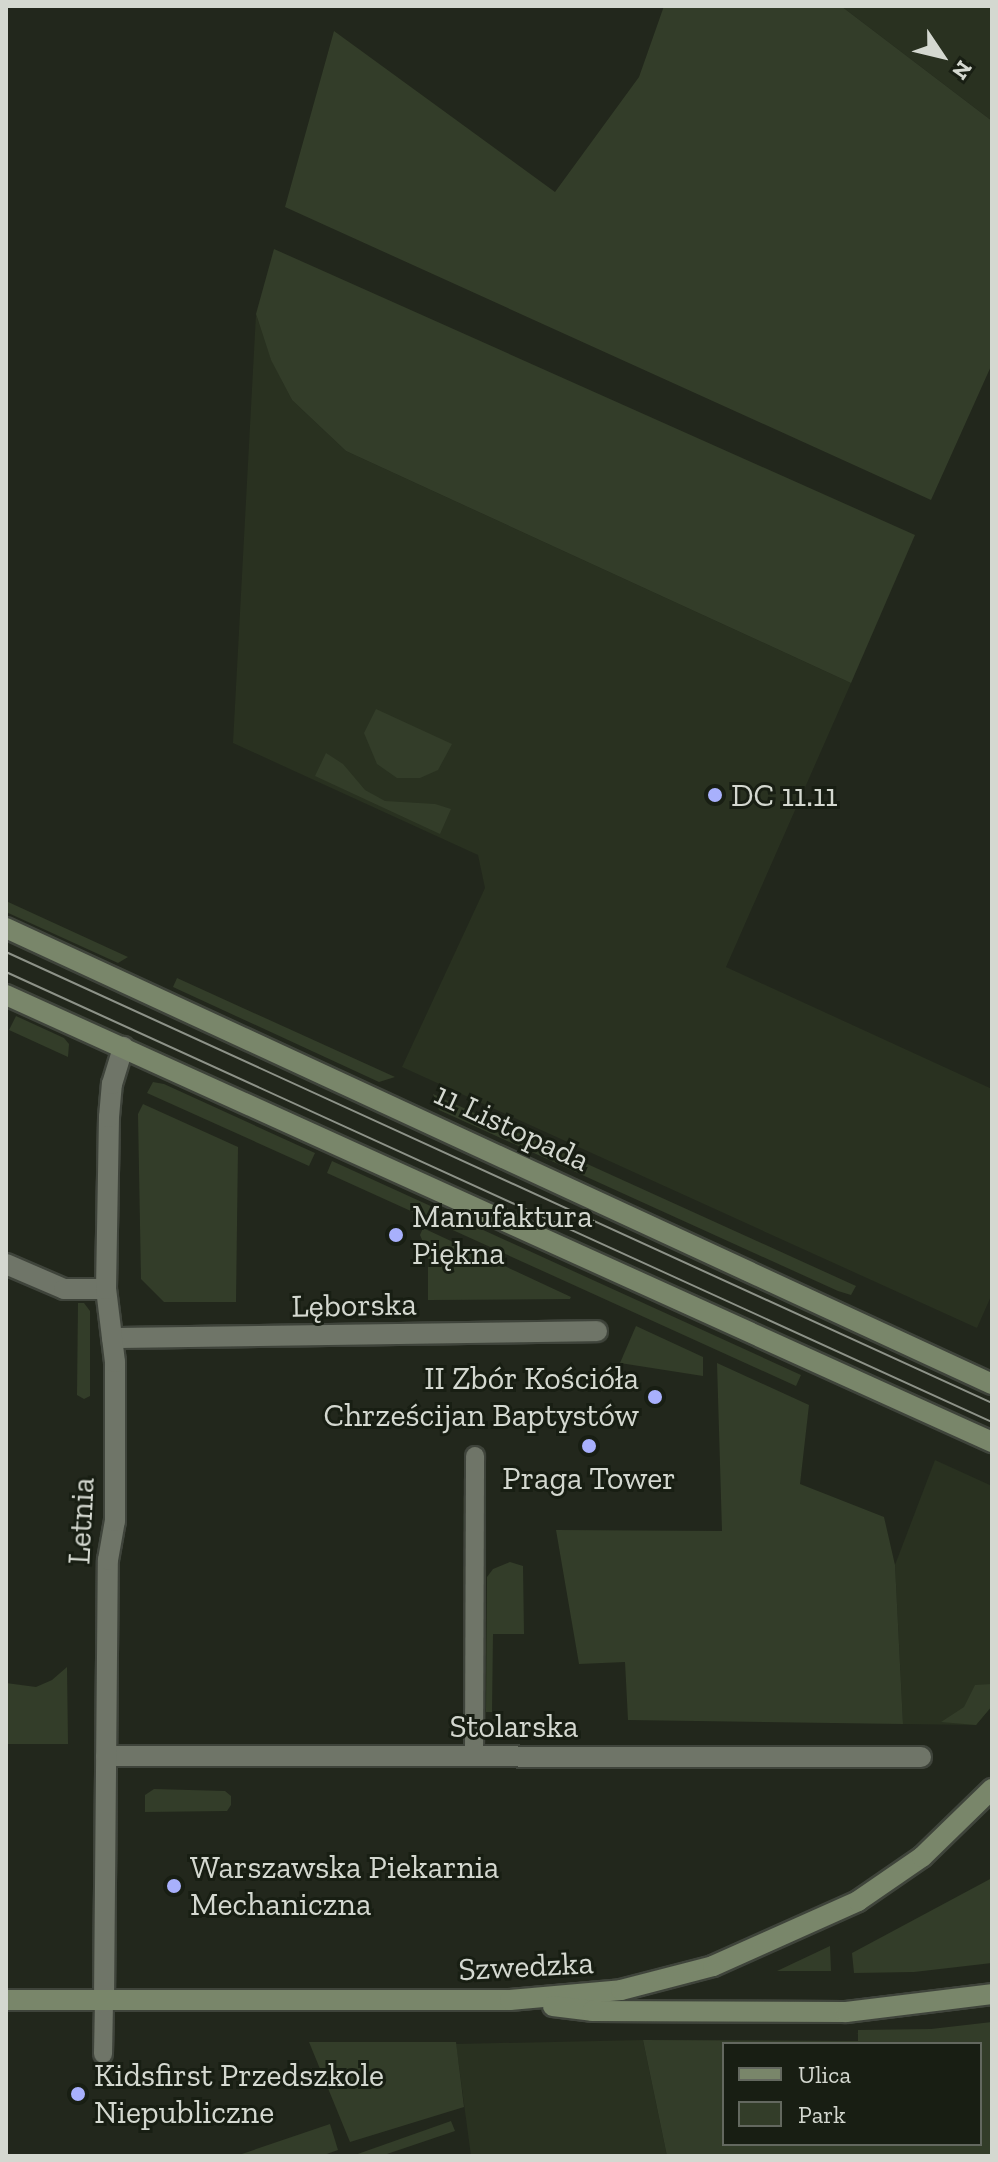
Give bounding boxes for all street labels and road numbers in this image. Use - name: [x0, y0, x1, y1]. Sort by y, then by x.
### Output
- street label: 11 Listopada: [428, 1074, 596, 1180]
- street label: Lęborska: [291, 1285, 417, 1325]
- street label: Letnia: [60, 1477, 102, 1565]
- street label: Stolarska: [450, 1707, 578, 1745]
- street label: Szwedzka: [457, 1943, 595, 1989]

